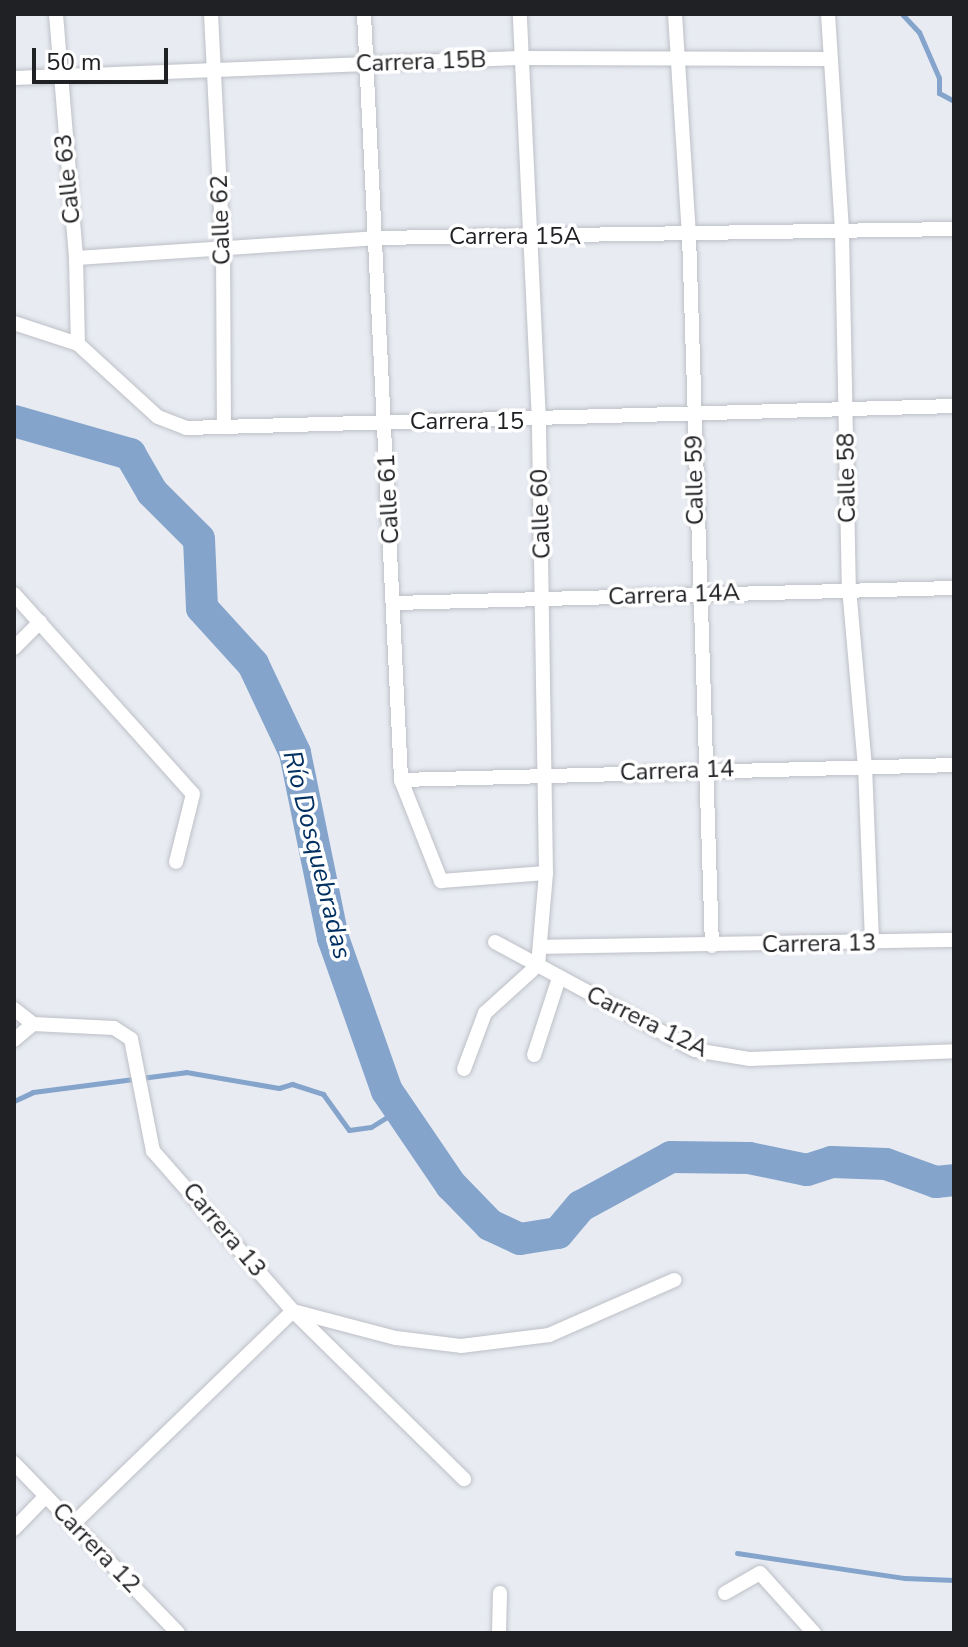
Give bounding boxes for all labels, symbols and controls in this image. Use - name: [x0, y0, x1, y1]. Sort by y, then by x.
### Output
- scale bar: [36, 32, 172, 82]
- street label: Carrera 15B: [355, 45, 487, 79]
- text: 50 m: [46, 46, 102, 78]
- street label: Calle 63: [49, 133, 87, 225]
- street label: Calle 62: [205, 174, 237, 266]
- street label: Carrera 15A: [449, 223, 581, 251]
- street label: Carrera 15: [410, 408, 524, 436]
- street label: Calle 58: [832, 433, 862, 523]
- street label: Calle 59: [680, 435, 710, 525]
- street label: Calle 61: [372, 453, 406, 545]
- street label: Calle 60: [525, 468, 557, 560]
- street label: Carrera 14A: [608, 578, 740, 612]
- water label: Río Dosquebradas: [276, 747, 358, 963]
- street label: Carrera 14: [619, 755, 735, 787]
- street label: Carrera 13: [762, 929, 876, 959]
- street label: Carrera 12A: [581, 980, 713, 1064]
- street label: Carrera 13: [176, 1177, 272, 1283]
- street label: Carrera 12: [46, 1497, 146, 1599]

